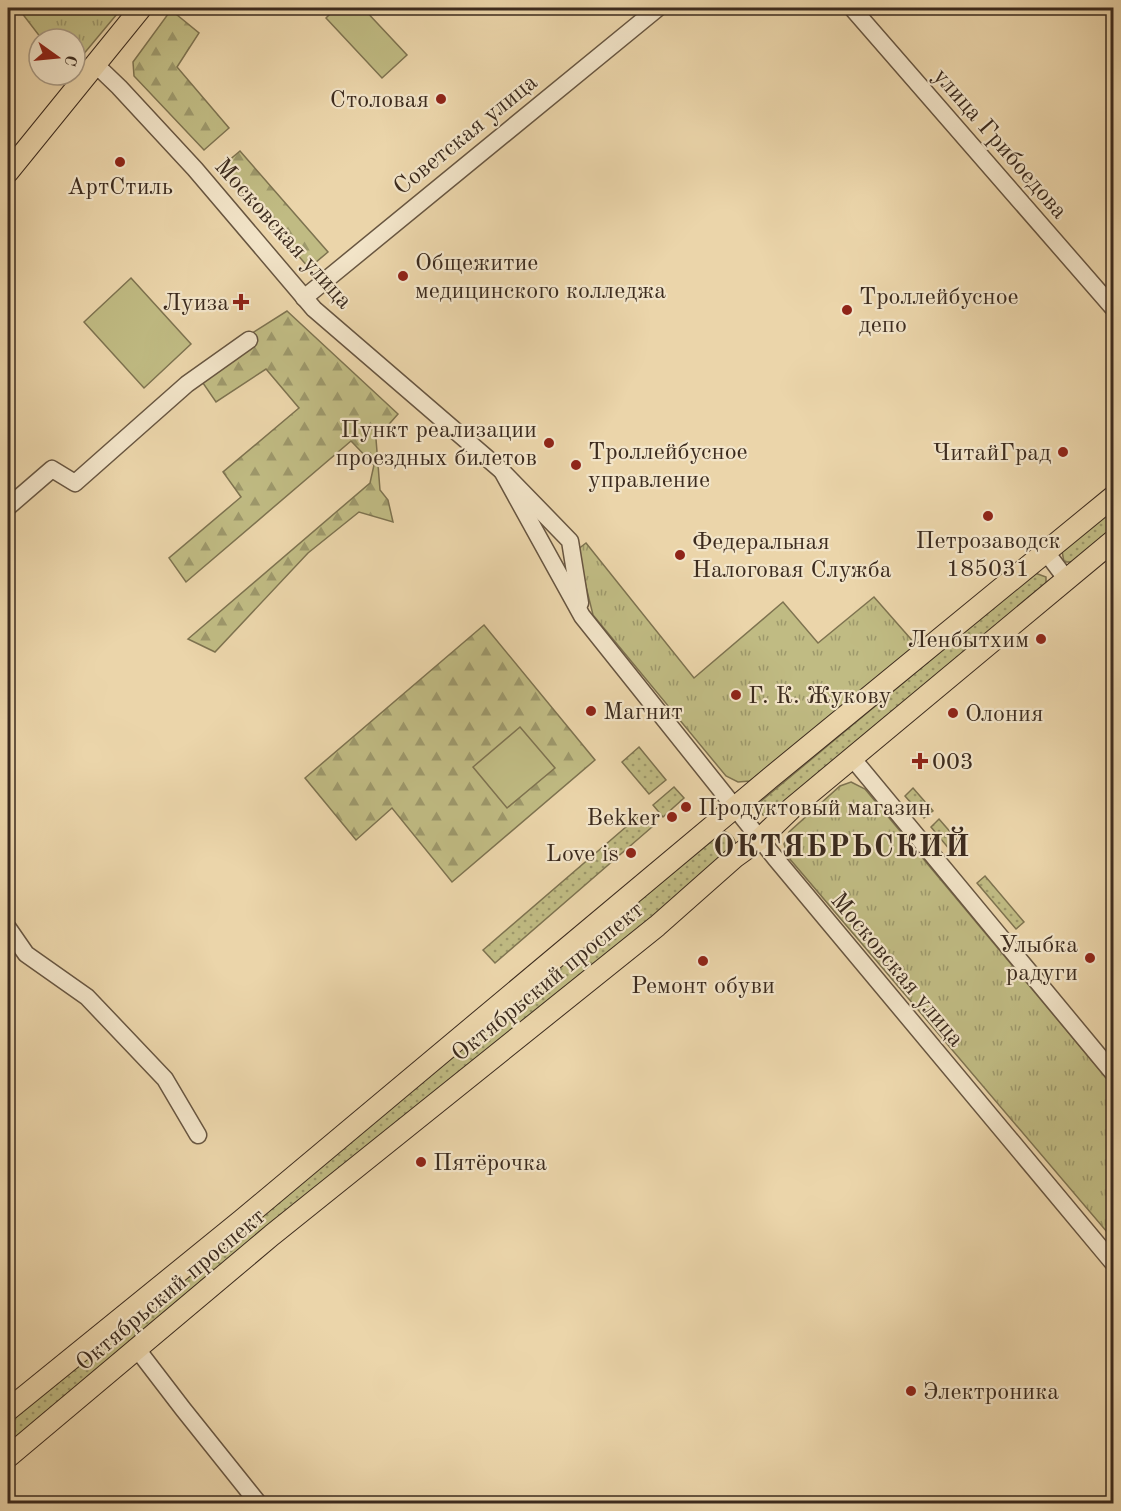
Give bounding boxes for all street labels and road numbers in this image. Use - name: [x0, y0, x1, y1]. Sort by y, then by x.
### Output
- street label: улица Грибоедова: [928, 64, 1071, 224]
- street label: Советская улица: [390, 70, 543, 201]
- street label: Московская улица: [209, 155, 356, 314]
- street label: Московская улица: [825, 889, 968, 1052]
- street label: Октябрьский проспект: [448, 898, 649, 1067]
- street label: Октябрьский проспект: [72, 1205, 270, 1376]

